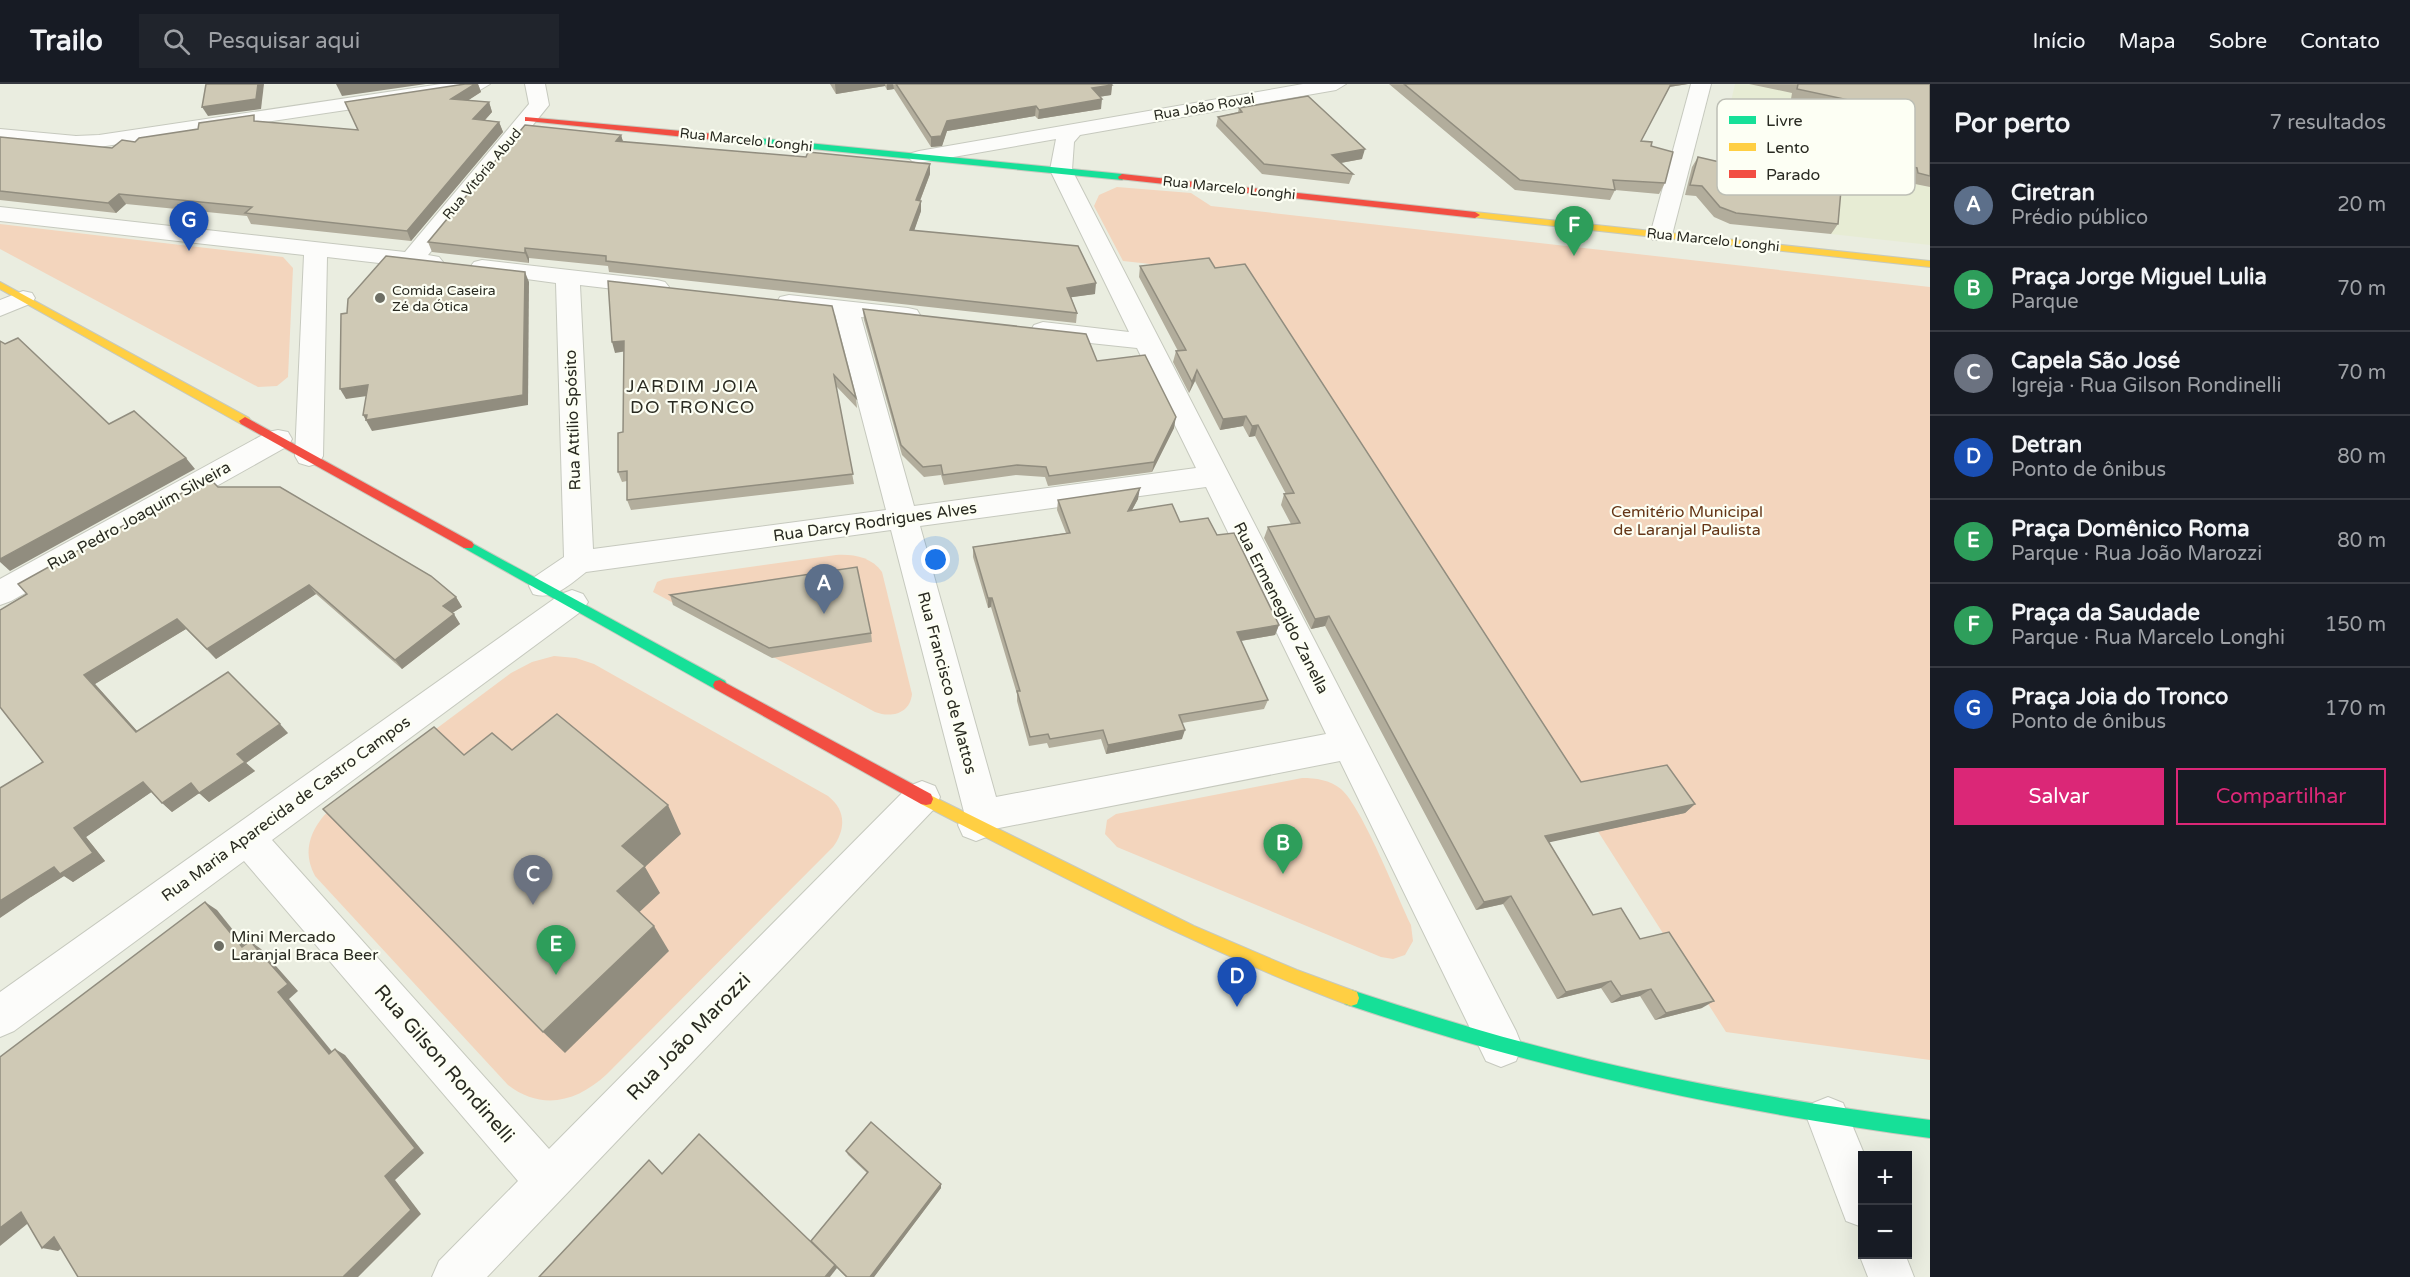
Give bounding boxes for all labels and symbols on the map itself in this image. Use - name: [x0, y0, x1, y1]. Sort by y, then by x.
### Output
- street label: Rua João Rovai: [1152, 90, 1256, 124]
- legend: [1717, 99, 1915, 195]
- text: Livre: [1766, 111, 1803, 131]
- street label: Rua Vitória Abud: [439, 125, 525, 223]
- street label: Rua Marcelo Longhi: [679, 125, 813, 155]
- text: Lento: [1766, 138, 1810, 158]
- text: Parado: [1766, 165, 1820, 185]
- street label: Rua Marcelo Longhi: [1162, 173, 1296, 203]
- pin: G: [170, 202, 208, 251]
- pin: F: [1554, 206, 1594, 256]
- street label: Rua Marcelo Longhi: [1646, 225, 1780, 255]
- place label: Comida Caseira Zé da Ótica: [392, 282, 496, 315]
- marker: Comida Caseira Zé da Ótica: [373, 291, 387, 305]
- street label: Rua Attílio Spósito: [561, 349, 585, 491]
- district label: JARDIM JOIA DO TRONCO: [626, 375, 760, 418]
- street label: Rua Pedro Joaquim Silveira: [44, 457, 234, 575]
- street label: Rua Darcy Rodrigues Alves: [772, 498, 978, 546]
- park label: Cemitério Municipal de Laranjal Paulista: [1611, 502, 1763, 540]
- street label: Rua Ermenegildo Zanella: [1229, 519, 1333, 697]
- your location: [921, 545, 950, 574]
- pin: A: [804, 564, 844, 614]
- street label: Rua Francisco de Mattos: [913, 590, 981, 776]
- street label: Rua Maria Aparecida de Castro Campos: [158, 712, 414, 906]
- pin: B: [1264, 824, 1302, 874]
- pin: C: [514, 856, 552, 905]
- pin: E: [536, 926, 576, 975]
- place label: Mini Mercado Laranjal Braca Beer: [231, 927, 379, 965]
- marker: Mini Mercado Laranjal Braca Beer: [212, 939, 226, 953]
- pin: D: [1218, 958, 1256, 1007]
- street label: Rua João Marozzi: [622, 968, 756, 1106]
- street label: Rua Gilson Rondinelli: [369, 980, 519, 1148]

